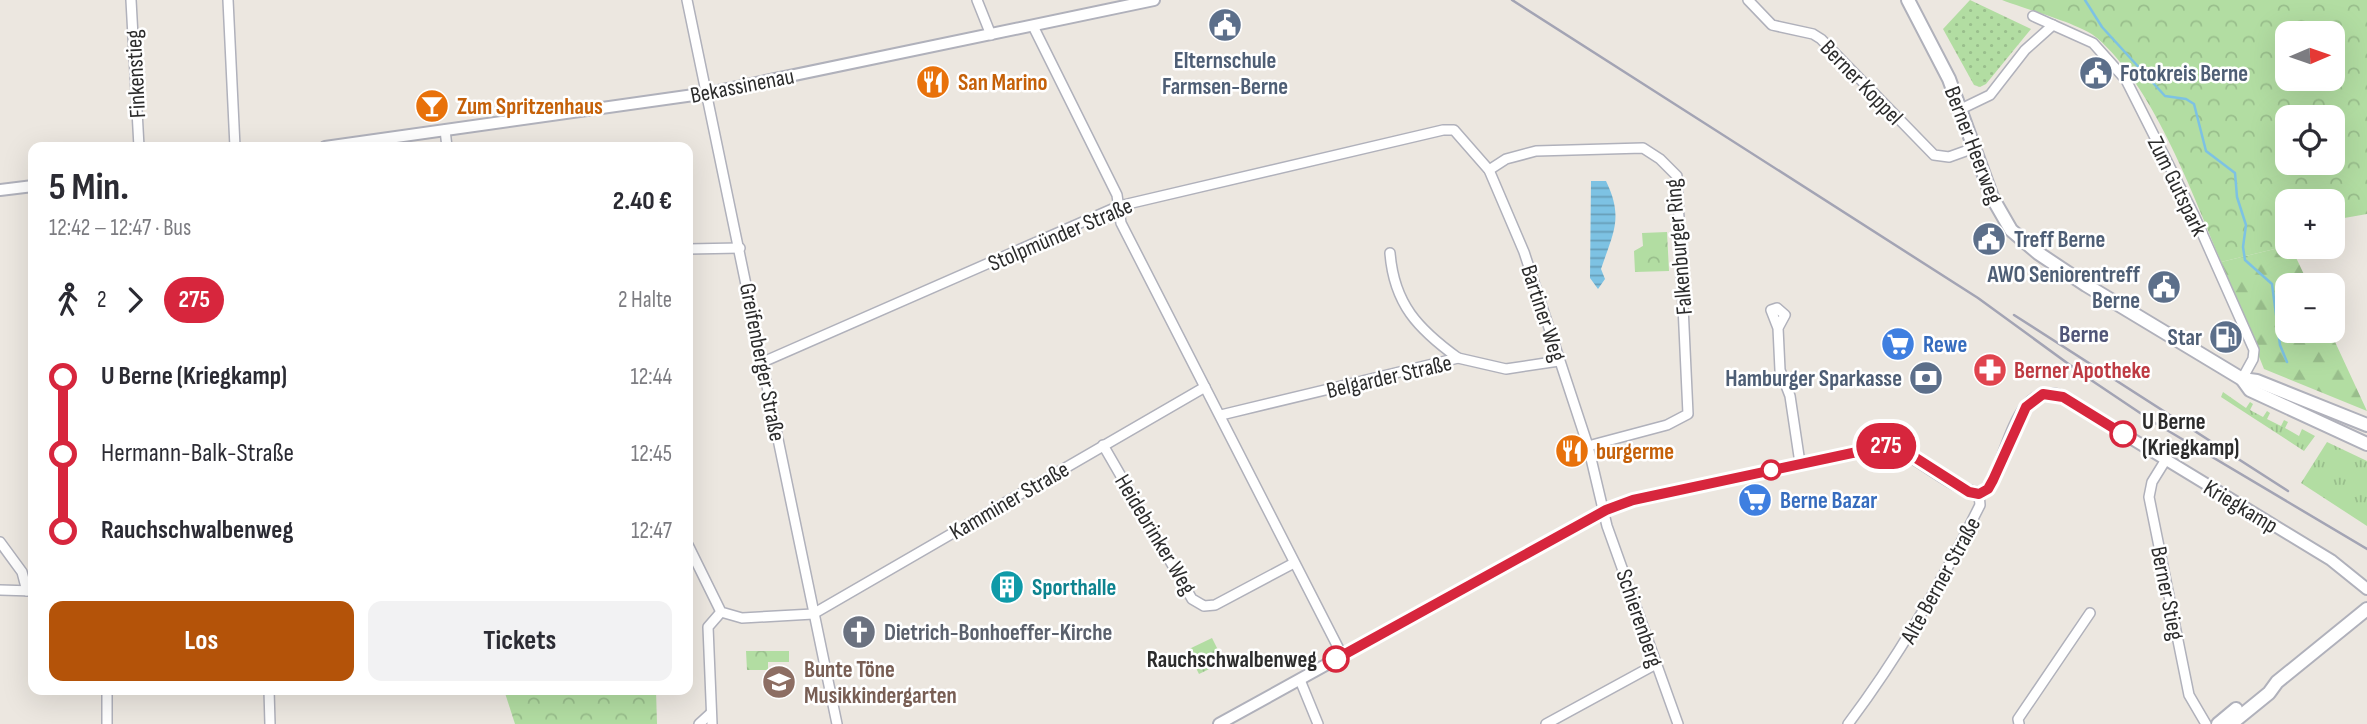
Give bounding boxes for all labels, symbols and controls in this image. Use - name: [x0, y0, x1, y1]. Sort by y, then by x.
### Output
- public building icon: Elternschule Farmsen-Berne: [1206, 6, 1244, 44]
- north arrow: [2275, 21, 2345, 91]
- map controls: [2275, 21, 2345, 343]
- street label: Finkenstieg: [120, 29, 152, 119]
- street label: Berner Koppel: [1814, 34, 1909, 131]
- place label: Elternschule Farmsen-Berne: [1162, 47, 1288, 101]
- public building icon: Fotokreis Berne: [2077, 54, 2115, 92]
- place label: Fotokreis Berne: [2120, 60, 2248, 88]
- street label: Bekassinenau: [688, 62, 796, 110]
- restaurant icon: San Marino: [914, 63, 952, 101]
- place label: San Marino: [958, 69, 1048, 97]
- street label: Berner Heerweg: [1938, 83, 2008, 208]
- bar icon: Zum Spritzenhaus: [413, 87, 451, 125]
- place label: Zum Spritzenhaus: [457, 93, 603, 121]
- button: locate: [2275, 105, 2345, 175]
- street label: Zum Gutspark: [2141, 132, 2213, 241]
- text: 5 Min.: [49, 165, 129, 210]
- street label: Falkenburger Ring: [1659, 178, 1699, 316]
- text: 2.40 €: [613, 186, 672, 217]
- button: +: [2275, 189, 2345, 259]
- street label: Stolpmünder Straße: [984, 192, 1137, 278]
- text: 12:42 – 12:47 · Bus: [49, 214, 191, 242]
- public building icon: Treff Berne: [1970, 220, 2008, 258]
- place label: Treff Berne: [2014, 226, 2105, 254]
- place label: AWO Seniorentreff Berne: [1986, 261, 2141, 315]
- street label: Bartiner Weg: [1514, 262, 1572, 365]
- public building icon: AWO Seniorentreff Berne: [2145, 268, 2183, 306]
- button: −: [2275, 273, 2345, 343]
- icon: walk: [49, 281, 87, 319]
- icon: forward: [116, 281, 154, 319]
- street label: Greifenberger Straße: [733, 281, 791, 444]
- text: 275: [178, 285, 210, 314]
- text: 2: [97, 286, 106, 314]
- text: 2 Halte: [618, 286, 672, 314]
- fuel station icon: Star: [2207, 318, 2245, 356]
- district label: Berne: [2059, 320, 2109, 349]
- place label: Star: [2168, 324, 2202, 352]
- supermarket icon: Rewe: [1879, 325, 1917, 363]
- place label: Rewe: [1923, 331, 1967, 359]
- street label: Belgarder Straße: [1324, 349, 1455, 405]
- pharmacy icon: Berner Apotheke: [1971, 351, 2009, 389]
- place label: Berner Apotheke: [2014, 357, 2151, 385]
- bank icon: Hamburger Sparkasse: [1907, 359, 1945, 397]
- text: U Berne (Kriegkamp): [101, 361, 287, 392]
- text: 12:44: [631, 363, 672, 391]
- place label: Hamburger Sparkasse: [1725, 365, 1902, 393]
- place label: U Berne (Kriegkamp): [2142, 408, 2239, 462]
- marker: U Berne (Kriegkamp): [2110, 421, 2136, 447]
- line badge: 275: [1846, 423, 1926, 469]
- text: 275: [1870, 431, 1902, 460]
- restaurant icon: burgerme: [1553, 432, 1591, 470]
- text: Hermann-Balk-Straße: [101, 438, 294, 469]
- place label: burgerme: [1596, 438, 1674, 466]
- text: 12:45: [631, 440, 672, 468]
- street label: Kamminer Straße: [945, 455, 1074, 546]
- unlabelled marker: [1761, 460, 1781, 480]
- street label: Heidebrinker Weg: [1108, 469, 1202, 600]
- street label: Kriegkamp: [2198, 474, 2283, 540]
- supermarket icon: Berne Bazar: [1736, 481, 1774, 519]
- place label: Berne Bazar: [1780, 487, 1877, 515]
- street label: Alte Berner Straße: [1894, 512, 1987, 650]
- text: Rauchschwalbenweg: [101, 515, 293, 546]
- text: 12:47: [631, 517, 672, 545]
- street label: Berner Stieg: [2144, 544, 2190, 642]
- street label: Schierenberg: [1609, 566, 1669, 671]
- building icon: Sporthalle: [988, 568, 1026, 606]
- place label: Sporthalle: [1032, 574, 1116, 602]
- button: Los: [49, 601, 354, 681]
- button: Tickets: [368, 601, 672, 681]
- church icon: Dietrich-Bonhoeffer-Kirche: [840, 613, 878, 651]
- place label: Dietrich-Bonhoeffer-Kirche: [884, 619, 1112, 647]
- place label: Rauchschwalbenweg: [1147, 646, 1317, 674]
- marker: Rauchschwalbenweg: [1323, 646, 1349, 672]
- place label: Bunte Töne Musikkindergarten: [804, 656, 957, 710]
- school or university icon: Bunte Töne Musikkindergarten: [760, 663, 798, 701]

